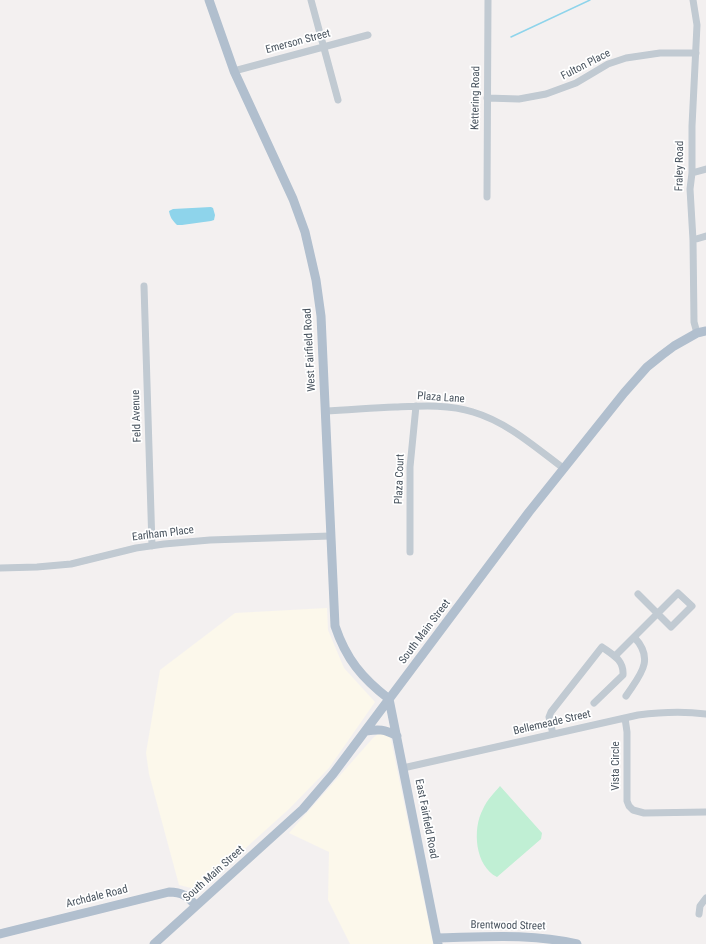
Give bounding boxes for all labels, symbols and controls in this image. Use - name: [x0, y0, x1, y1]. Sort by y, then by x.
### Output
- street label: Emerson Street: [264, 27, 332, 57]
- street label: Fulton Place: [559, 47, 613, 83]
- street label: Kettering Road: [469, 66, 483, 130]
- street label: Fraley Road: [673, 141, 687, 191]
- street label: West Fairfield Road: [301, 308, 319, 392]
- street label: Feld Avenue: [129, 390, 145, 442]
- street label: Plaza Lane: [417, 390, 465, 406]
- street label: Plaza Court: [393, 454, 407, 504]
- street label: Earlham Place: [131, 524, 195, 544]
- street label: South Main Street: [396, 597, 454, 667]
- street label: Bellemeade Street: [512, 708, 592, 738]
- street label: Vista Circle: [609, 741, 623, 791]
- street label: East Fairfield Road: [412, 778, 440, 860]
- street label: South Main Street: [181, 843, 247, 905]
- street label: Archdale Road: [65, 883, 129, 911]
- street label: Brentwood Street: [470, 919, 546, 933]

